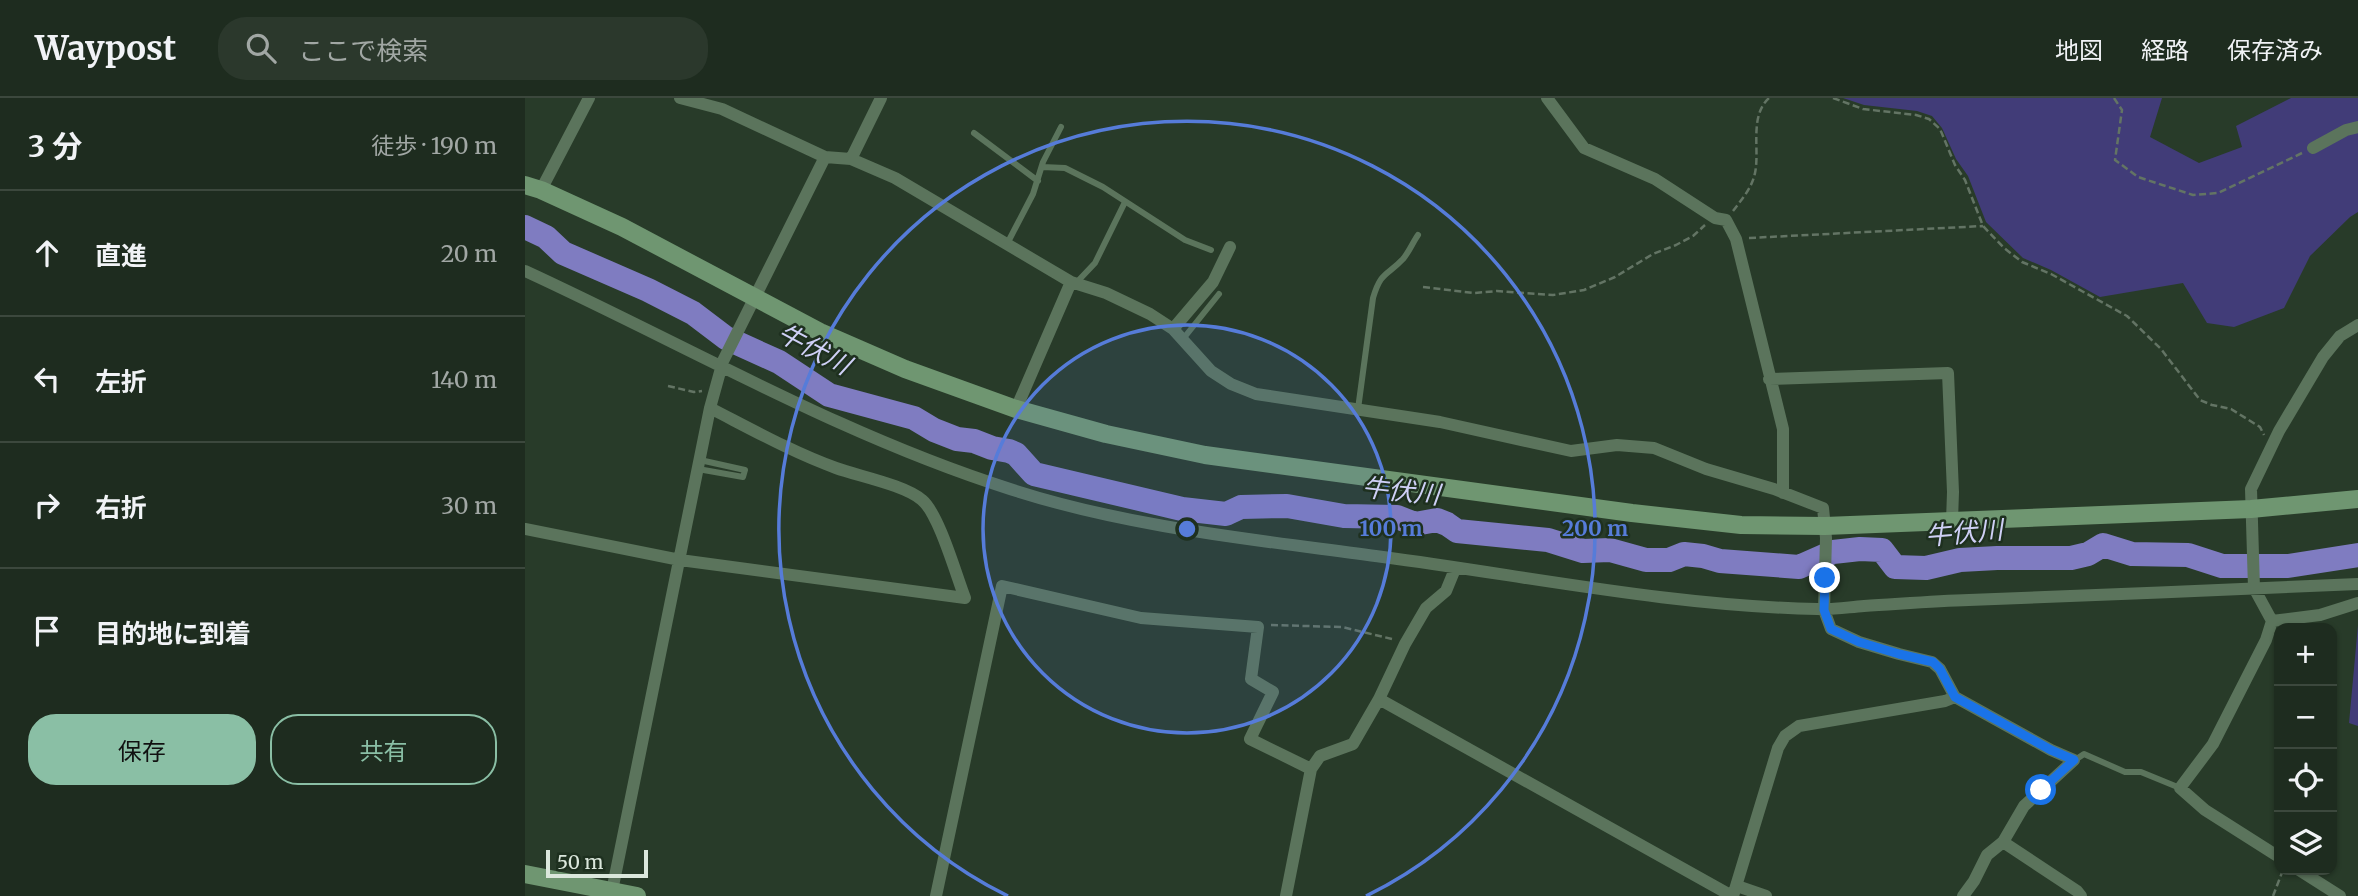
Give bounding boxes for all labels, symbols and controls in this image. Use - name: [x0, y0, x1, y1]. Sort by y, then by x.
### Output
- search box: [218, 17, 708, 80]
- text: Waypost: [35, 28, 176, 69]
- icon: search: [242, 29, 280, 67]
- text: ここで検索: [298, 34, 428, 67]
- text: 地図: [2055, 35, 2103, 66]
- text: 経路: [2141, 35, 2189, 66]
- text: 保存済み: [2227, 35, 2323, 66]
- text: 3 分: [28, 127, 82, 165]
- text: 徒歩 · 190 m: [371, 131, 497, 160]
- icon: ahead: [28, 234, 66, 272]
- text: 直進: [95, 239, 147, 272]
- text: 20 m: [441, 239, 497, 268]
- water label: 牛伏川: [772, 316, 859, 383]
- icon: left: [28, 360, 66, 398]
- text: 左折: [95, 365, 147, 398]
- text: 140 m: [431, 365, 497, 394]
- water label: 牛伏川: [1361, 470, 1445, 511]
- icon: right: [28, 486, 66, 524]
- text: 右折: [95, 491, 147, 524]
- text: 30 m: [441, 491, 497, 520]
- water label: 牛伏川: [1924, 512, 2007, 552]
- text: 100 m: [1360, 515, 1422, 542]
- text: 200 m: [1562, 515, 1628, 542]
- centre of rings: [1175, 517, 1199, 541]
- route end: [1809, 562, 1840, 593]
- icon: arrive: [28, 612, 66, 650]
- text: 目的地に到着: [95, 617, 251, 650]
- map controls: [2274, 623, 2337, 875]
- button: +: [2274, 623, 2337, 686]
- button: −: [2274, 686, 2337, 749]
- button: 保存: [28, 714, 256, 785]
- button: 共有: [270, 714, 497, 785]
- button: locate: [2274, 749, 2337, 812]
- route start: [2025, 774, 2056, 805]
- button: layers: [2274, 812, 2337, 875]
- scale bar: [546, 847, 647, 879]
- text: 50 m: [557, 850, 603, 874]

